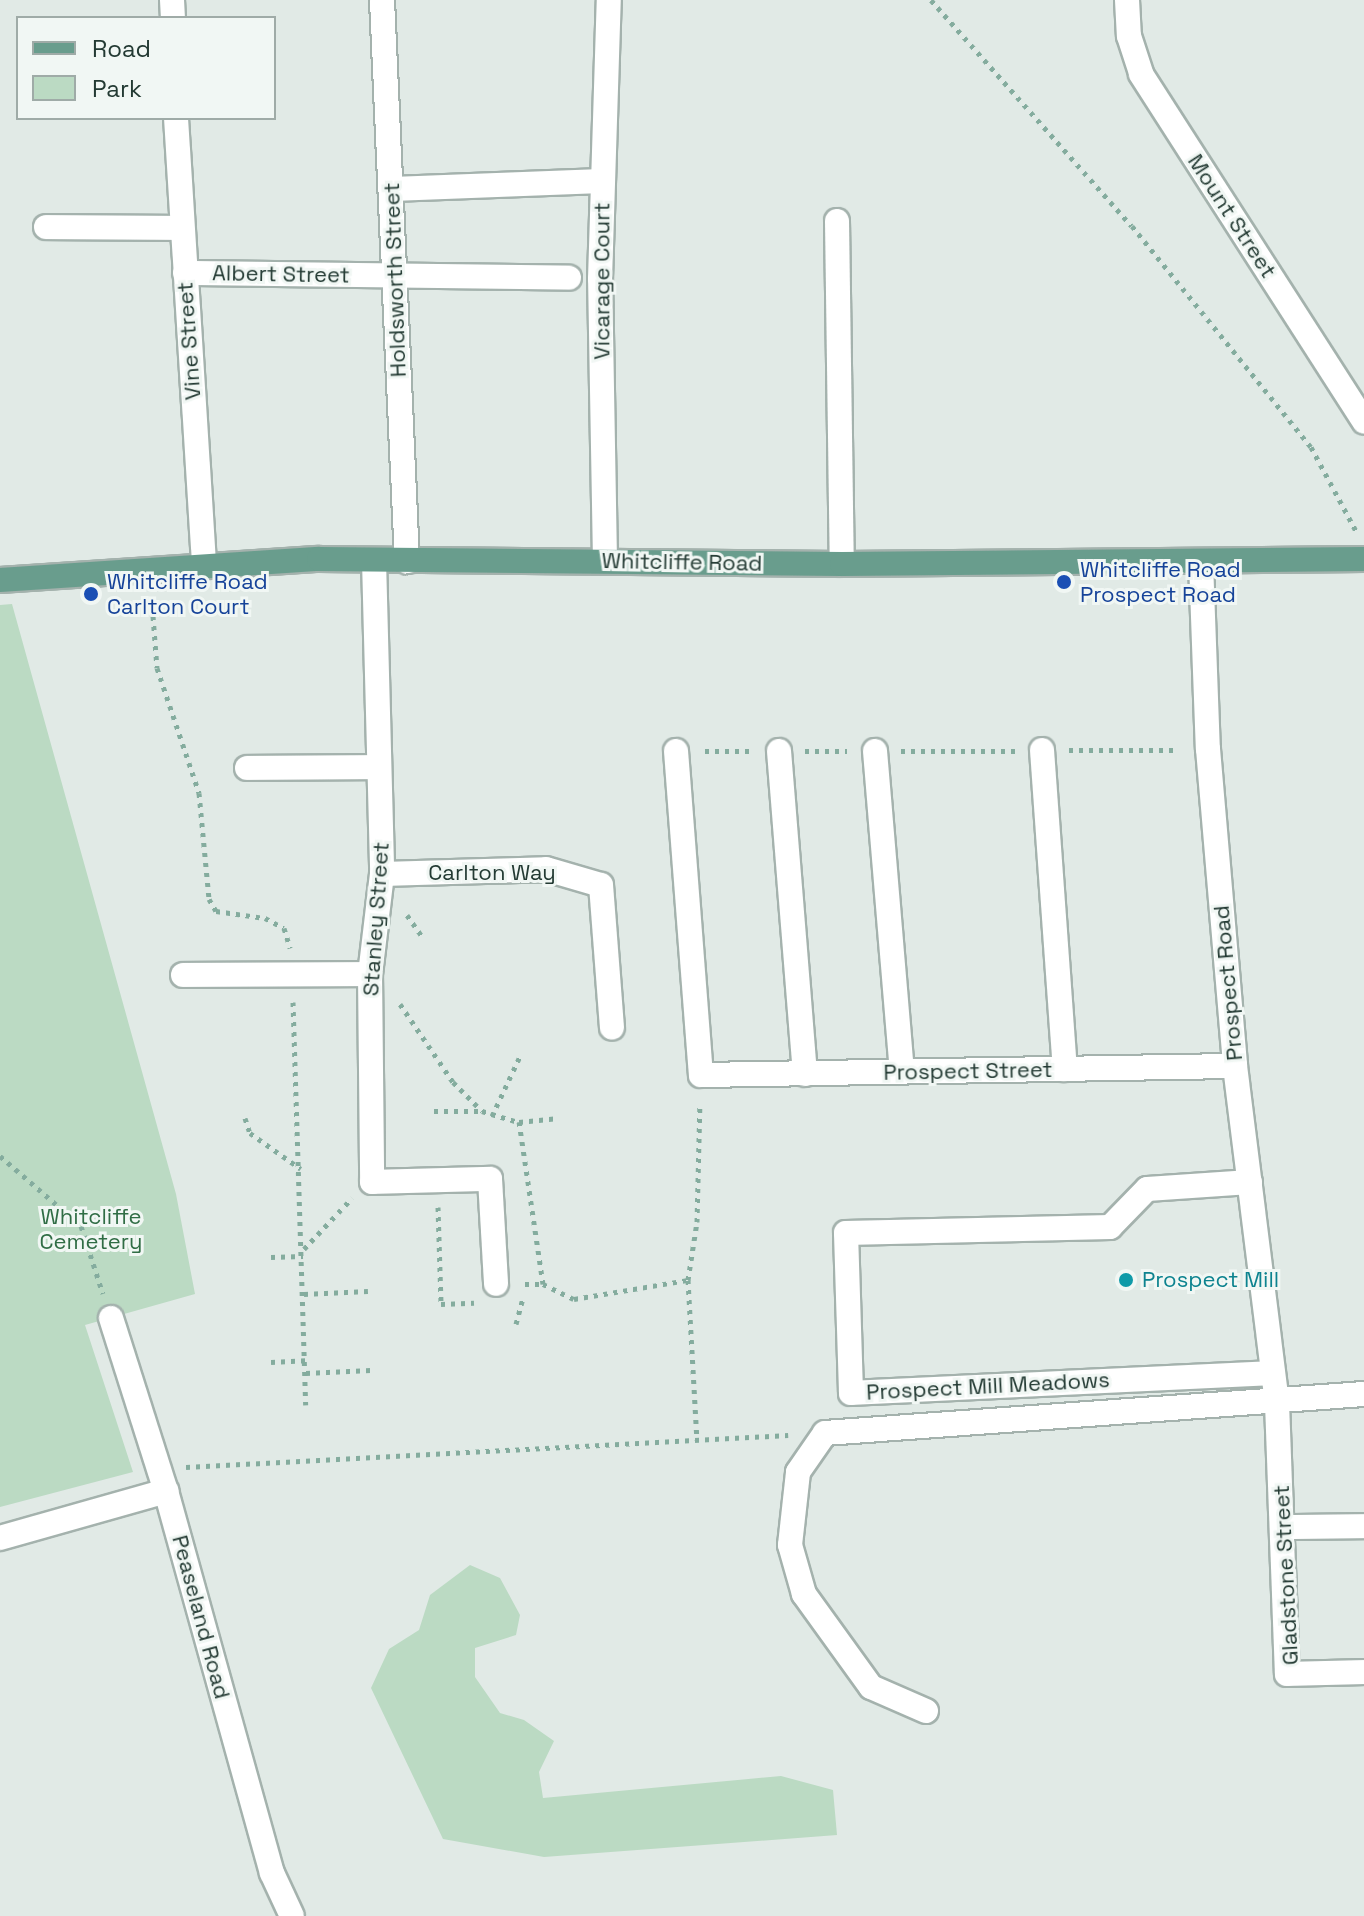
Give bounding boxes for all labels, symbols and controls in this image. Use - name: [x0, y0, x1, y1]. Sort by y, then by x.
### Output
- legend: [16, 16, 276, 120]
- text: Road: [92, 33, 151, 64]
- text: Park: [92, 73, 142, 104]
- street label: Mount Street: [1182, 149, 1282, 283]
- street label: Holdsworth Street: [378, 182, 412, 378]
- street label: Vicarage Court: [589, 202, 615, 360]
- street label: Albert Street: [212, 260, 350, 288]
- street label: Vine Street: [172, 281, 206, 401]
- street label: Whitcliffe Road: [601, 547, 763, 577]
- place label: Whitcliffe Road Prospect Road: [1080, 556, 1241, 608]
- place label: Whitcliffe Road Carlton Court: [107, 568, 268, 620]
- marker: Whitcliffe Road Prospect Road: [1055, 573, 1073, 591]
- marker: Whitcliffe Road Carlton Court: [82, 585, 100, 603]
- street label: Stanley Street: [357, 841, 395, 997]
- street label: Carlton Way: [428, 860, 556, 886]
- street label: Prospect Road: [1208, 904, 1248, 1062]
- street label: Prospect Street: [883, 1056, 1053, 1086]
- park label: Whitcliffe Cemetery: [39, 1203, 143, 1254]
- place label: Prospect Mill: [1142, 1267, 1279, 1293]
- marker: Prospect Mill: [1117, 1271, 1135, 1289]
- street label: Prospect Mill Meadows: [866, 1366, 1110, 1406]
- street label: Gladstone Street: [1268, 1484, 1304, 1666]
- street label: Peaseland Road: [166, 1532, 236, 1702]

